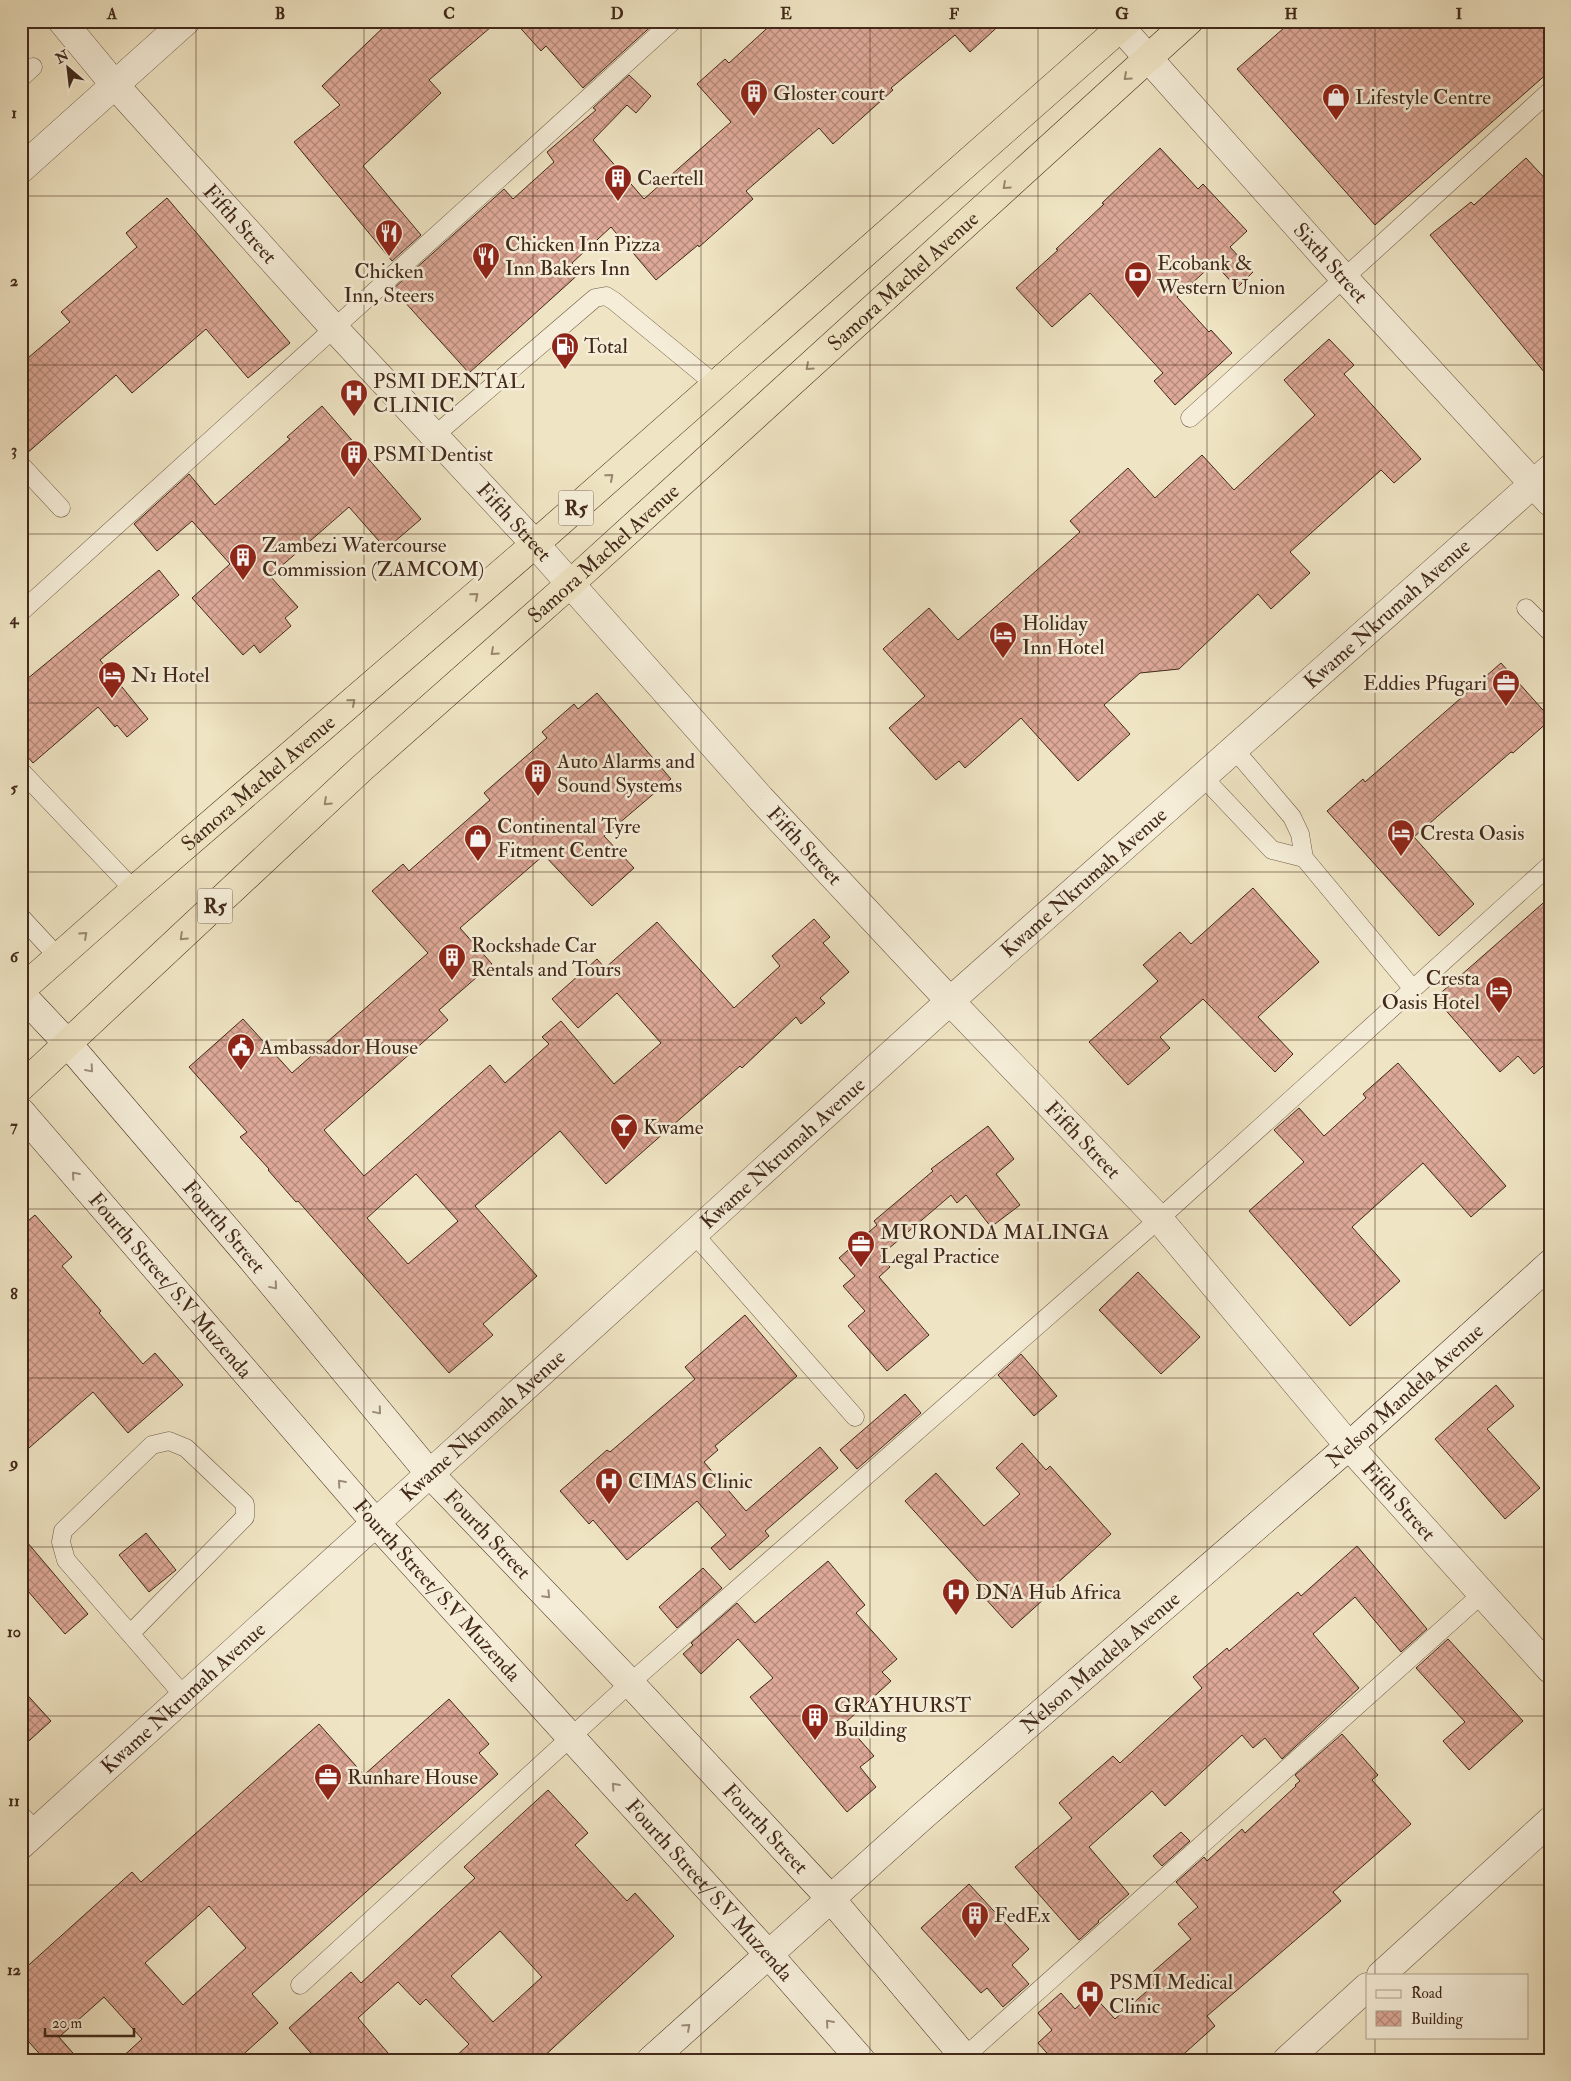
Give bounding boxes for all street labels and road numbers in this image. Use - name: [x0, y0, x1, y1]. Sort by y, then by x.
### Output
- street label: Fifth Street: [197, 178, 283, 270]
- street label: Samora Machel Avenue: [822, 205, 985, 357]
- street label: Sixth Street: [1287, 217, 1374, 309]
- street label: Fifth Street: [471, 477, 558, 567]
- street label: Samora Machel Avenue: [522, 478, 685, 629]
- road number: R5: [558, 490, 594, 526]
- street label: Kwame Nkrumah Avenue: [1298, 532, 1476, 695]
- street label: Samora Machel Avenue: [175, 709, 341, 857]
- street label: Fifth Street: [761, 801, 848, 891]
- street label: Kwame Nkrumah Avenue: [995, 801, 1173, 963]
- road number: R5: [198, 888, 232, 924]
- street label: Kwame Nkrumah Avenue: [694, 1071, 871, 1235]
- street label: Fifth Street: [1039, 1095, 1127, 1185]
- street label: Fourth Street: [177, 1174, 272, 1279]
- street label: Fourth Street/ S.V Muzenda: [83, 1187, 259, 1384]
- street label: Nelson Mandela Avenue: [1320, 1317, 1489, 1473]
- street label: Kwame Nkrumah Avenue: [395, 1343, 571, 1507]
- street label: Fifth Street: [1356, 1456, 1442, 1547]
- street label: Fourth Street: [438, 1484, 537, 1585]
- street label: Fourth Street/ S.V Muzenda: [348, 1493, 527, 1687]
- street label: Nelson Mandela Avenue: [1015, 1585, 1186, 1739]
- street label: Kwame Nkrumah Avenue: [95, 1616, 271, 1780]
- street label: Fourth Street: [717, 1778, 815, 1880]
- street label: Fourth Street/ S.V Muzenda: [620, 1793, 800, 1987]

